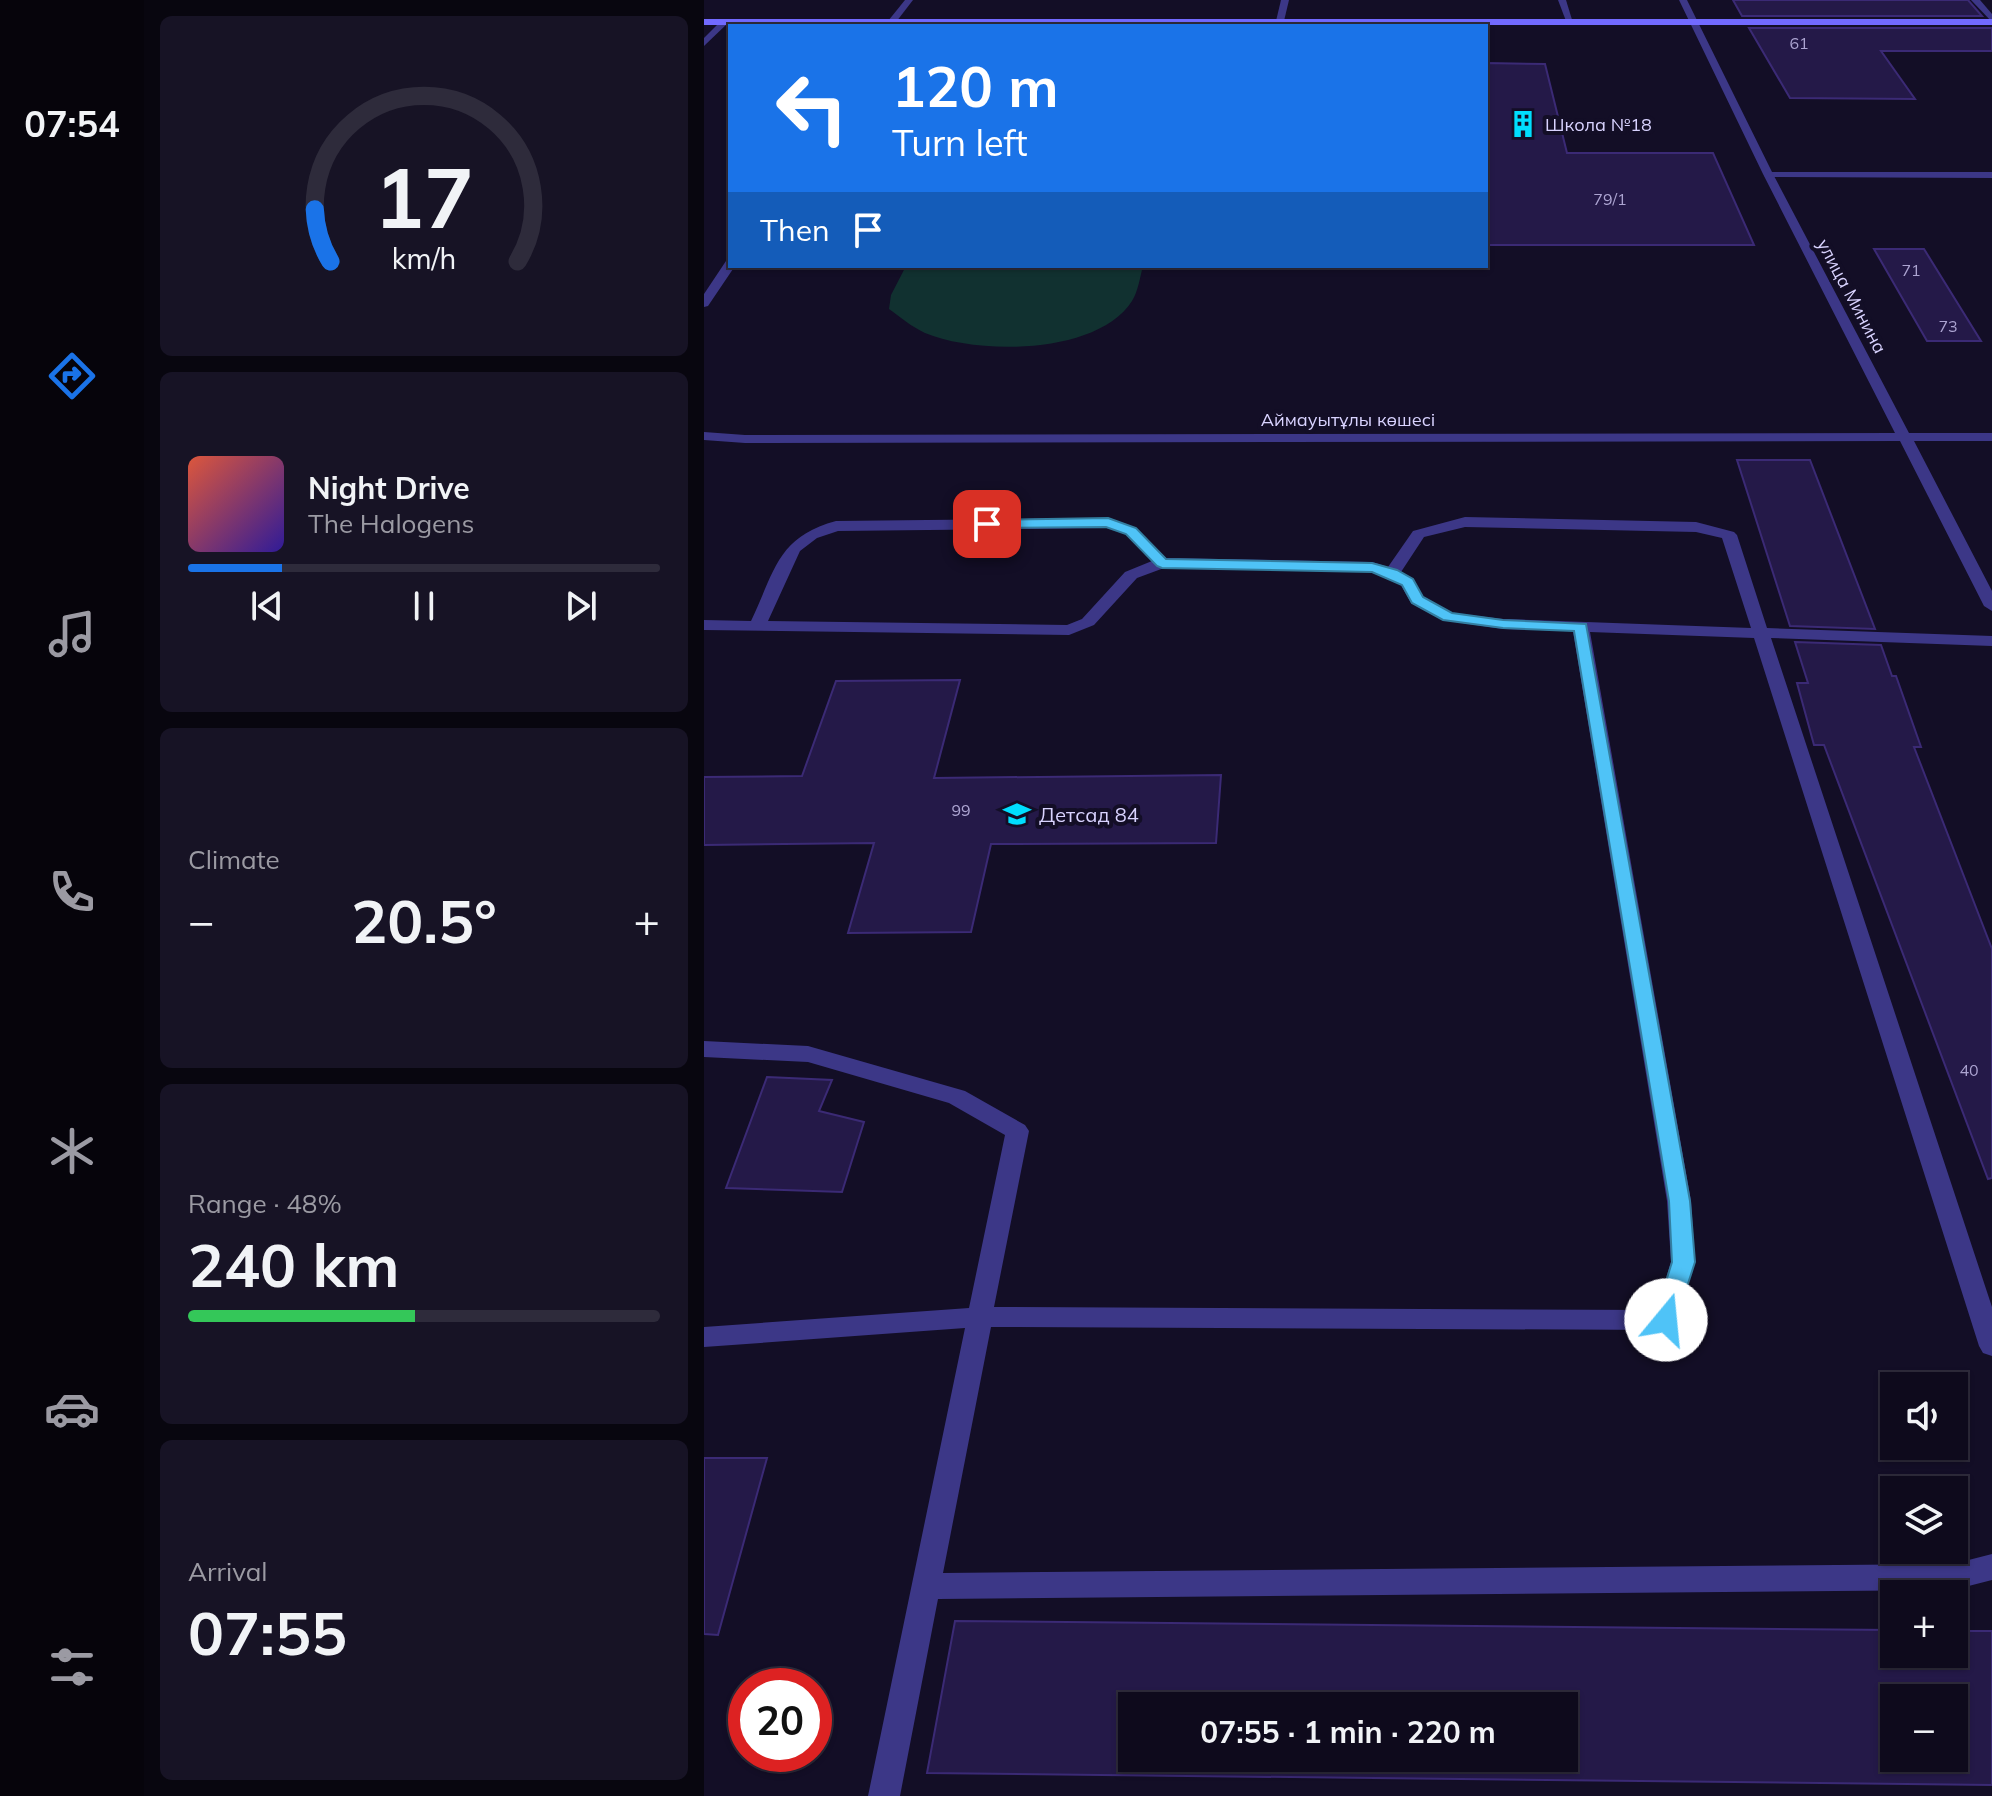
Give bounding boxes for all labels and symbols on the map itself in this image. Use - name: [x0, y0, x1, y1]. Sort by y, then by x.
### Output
- house number: 61: [1789, 33, 1809, 53]
- building icon: Школа №18: [1508, 109, 1538, 139]
- place label: Школа №18: [1545, 113, 1652, 136]
- house number: 79/1: [1593, 189, 1627, 209]
- street label: улица Минина: [1812, 235, 1892, 357]
- house number: 71: [1901, 260, 1921, 280]
- house number: 73: [1938, 316, 1958, 336]
- street label: Аймауытұлы көшесі: [1261, 408, 1435, 431]
- pin: [953, 490, 1021, 558]
- school or university icon: Детсад 84: [1002, 799, 1032, 829]
- house number: 99: [951, 800, 971, 820]
- place label: Детсад 84: [1039, 802, 1139, 827]
- house number: 40: [1959, 1060, 1979, 1080]
- position arrow: [1624, 1278, 1708, 1362]
- speed limit sign: 20: [728, 1668, 832, 1772]

